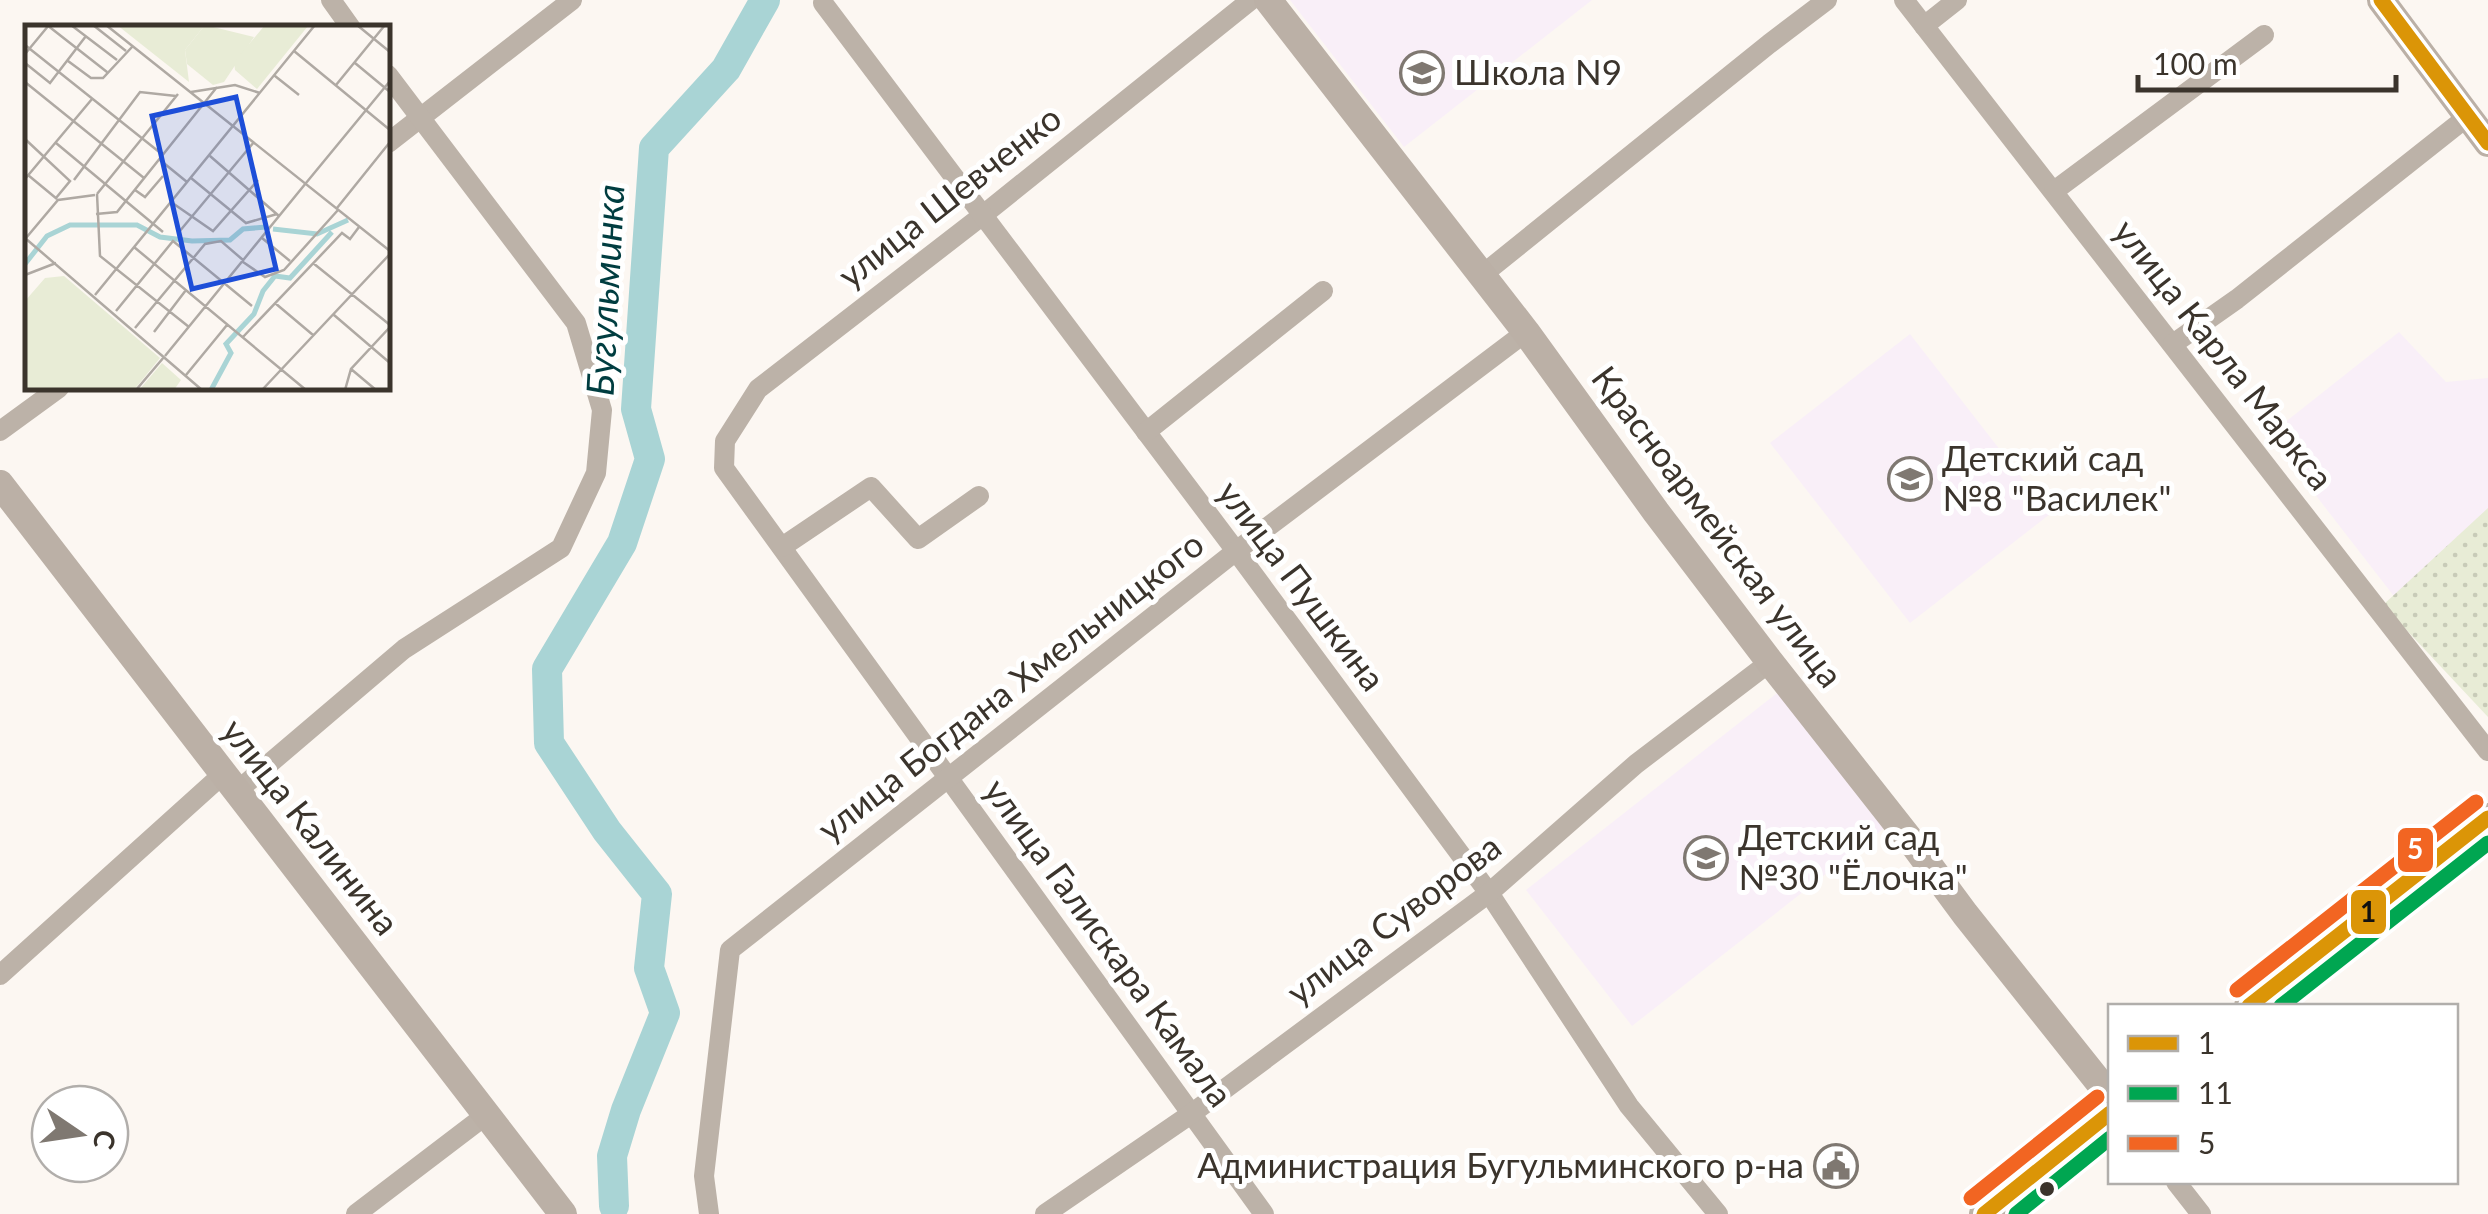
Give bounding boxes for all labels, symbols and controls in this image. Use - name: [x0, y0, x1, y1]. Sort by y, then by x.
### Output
- inset map: [25, 25, 390, 390]
- scale bar: [2138, 30, 2396, 92]
- text: 100 m: [2153, 45, 2238, 81]
- school or university icon: Школа N9: [1399, 50, 1445, 96]
- place label: Школа N9: [1454, 50, 1622, 92]
- street label: улица Шевченко: [829, 95, 1068, 295]
- water label: Бугульминка: [575, 183, 633, 397]
- street label: улица Карла Маркса: [2106, 210, 2343, 497]
- street label: Красноармейская улица: [1584, 357, 1853, 694]
- place label: Детский сад №8 "Василек": [1942, 436, 2171, 518]
- school or university icon: Детский сад №8 "Василек": [1887, 456, 1933, 502]
- street label: улица Пушкина: [1210, 471, 1395, 698]
- street label: улица Богдана Хмельницкого: [809, 522, 1211, 849]
- street label: улица Калинина: [214, 709, 409, 942]
- street label: улица Галискара Камала: [977, 770, 1243, 1114]
- place label: Детский сад №30 "Ёлочка": [1738, 815, 1968, 897]
- street label: улица Суворова: [1278, 824, 1508, 1012]
- line badge: 5: [2396, 826, 2435, 874]
- text: 5: [2407, 831, 2423, 865]
- school or university icon: Детский сад №30 "Ёлочка": [1683, 835, 1729, 881]
- line badge: 1: [2349, 888, 2388, 936]
- text: 1: [2360, 894, 2376, 928]
- legend: [2108, 1004, 2458, 1184]
- text: 1: [2198, 1024, 2215, 1060]
- text: 11: [2198, 1074, 2233, 1110]
- north arrow: [30, 1084, 130, 1184]
- text: 5: [2198, 1124, 2215, 1160]
- text: С: [87, 1127, 124, 1153]
- place label: Администрация Бугульминского р-на: [1197, 1143, 1804, 1185]
- public building icon: Администрация Бугульминского р-на: [1813, 1143, 1859, 1189]
- unlabelled marker: [2037, 1179, 2057, 1199]

